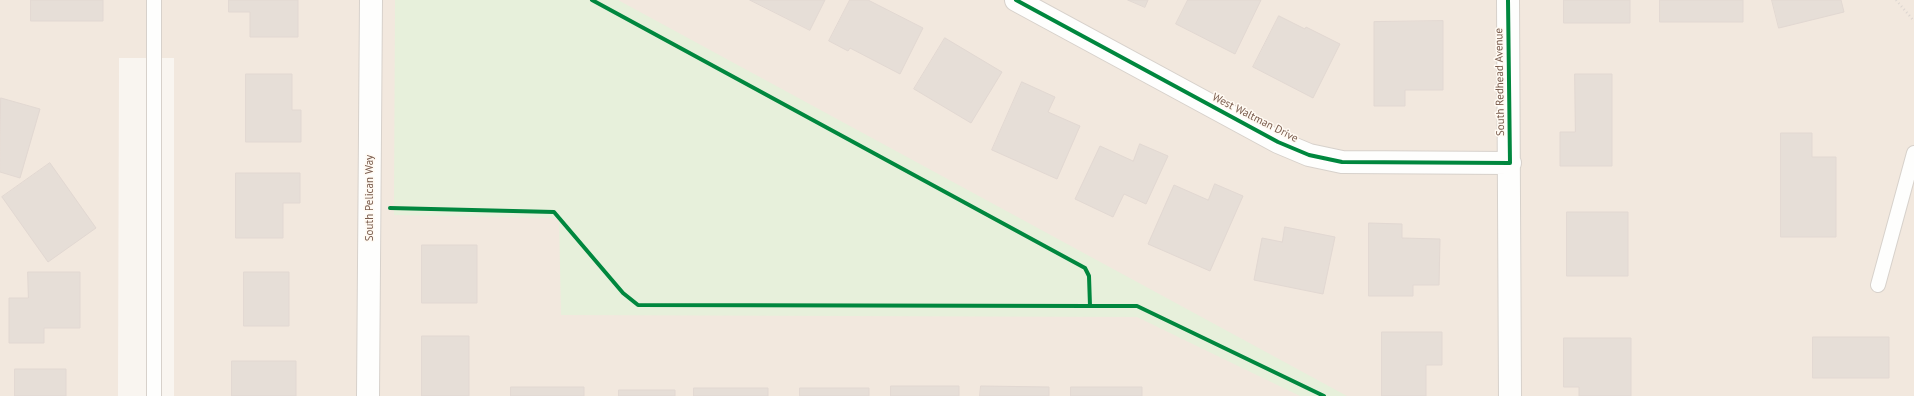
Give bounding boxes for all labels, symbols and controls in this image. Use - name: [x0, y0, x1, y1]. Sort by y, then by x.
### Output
- street label: South Redhead Avenue: [1492, 28, 1508, 136]
- street label: West Waltman Drive: [1210, 91, 1300, 145]
- street label: South Pelican Way: [363, 155, 377, 241]

